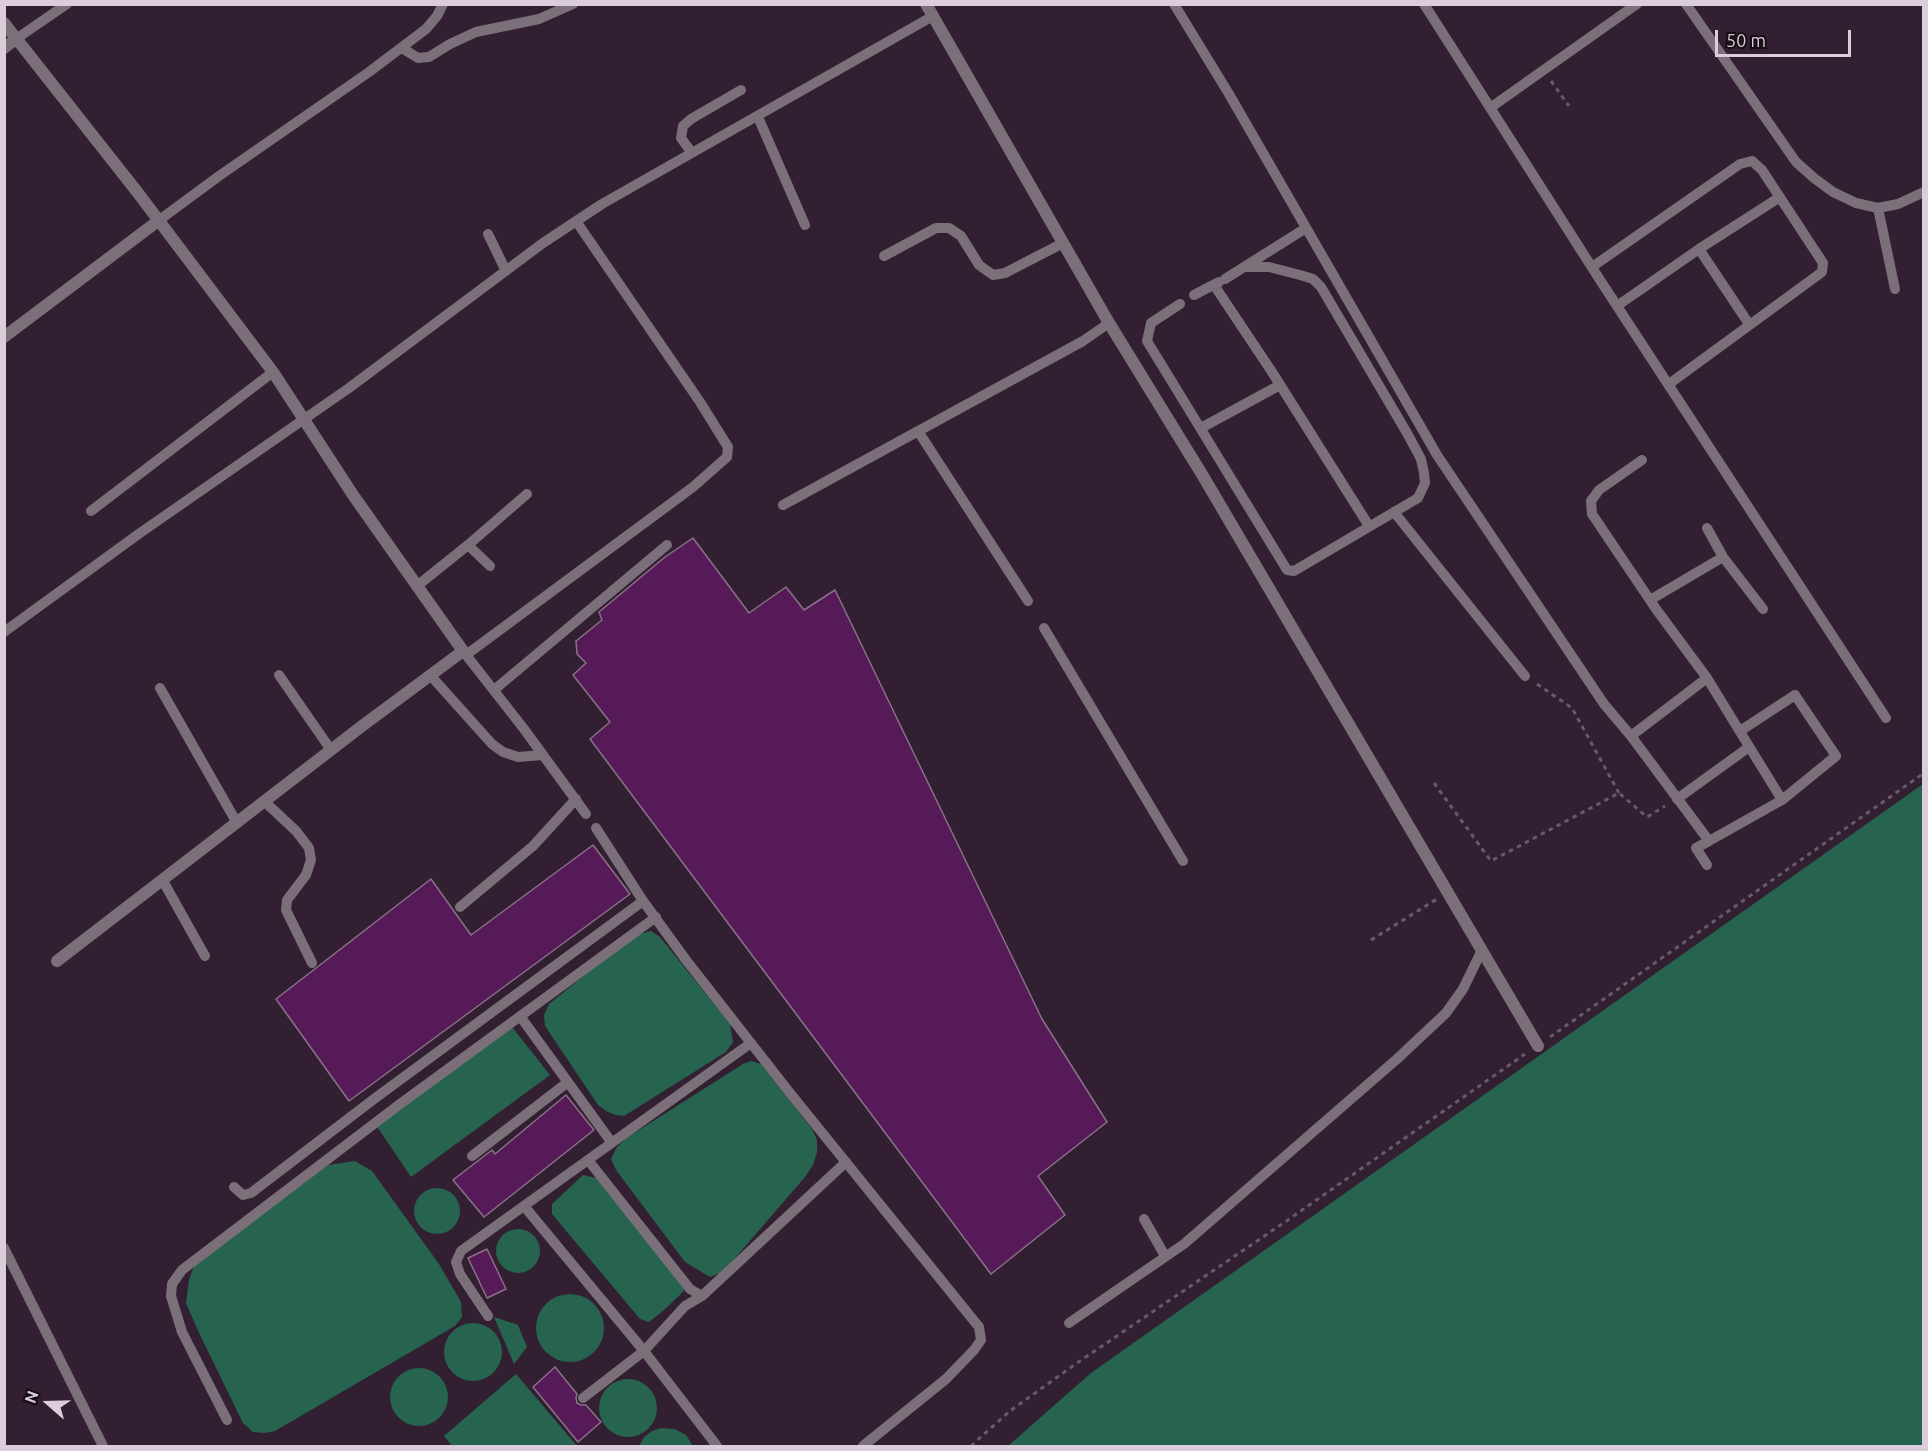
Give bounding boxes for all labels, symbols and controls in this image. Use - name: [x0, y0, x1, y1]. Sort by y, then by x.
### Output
- scale bar: [1718, 18, 1854, 56]
- text: 50 m: [1726, 30, 1766, 50]
- north arrow: [18, 1373, 78, 1433]
- text: N: [21, 1388, 42, 1406]

